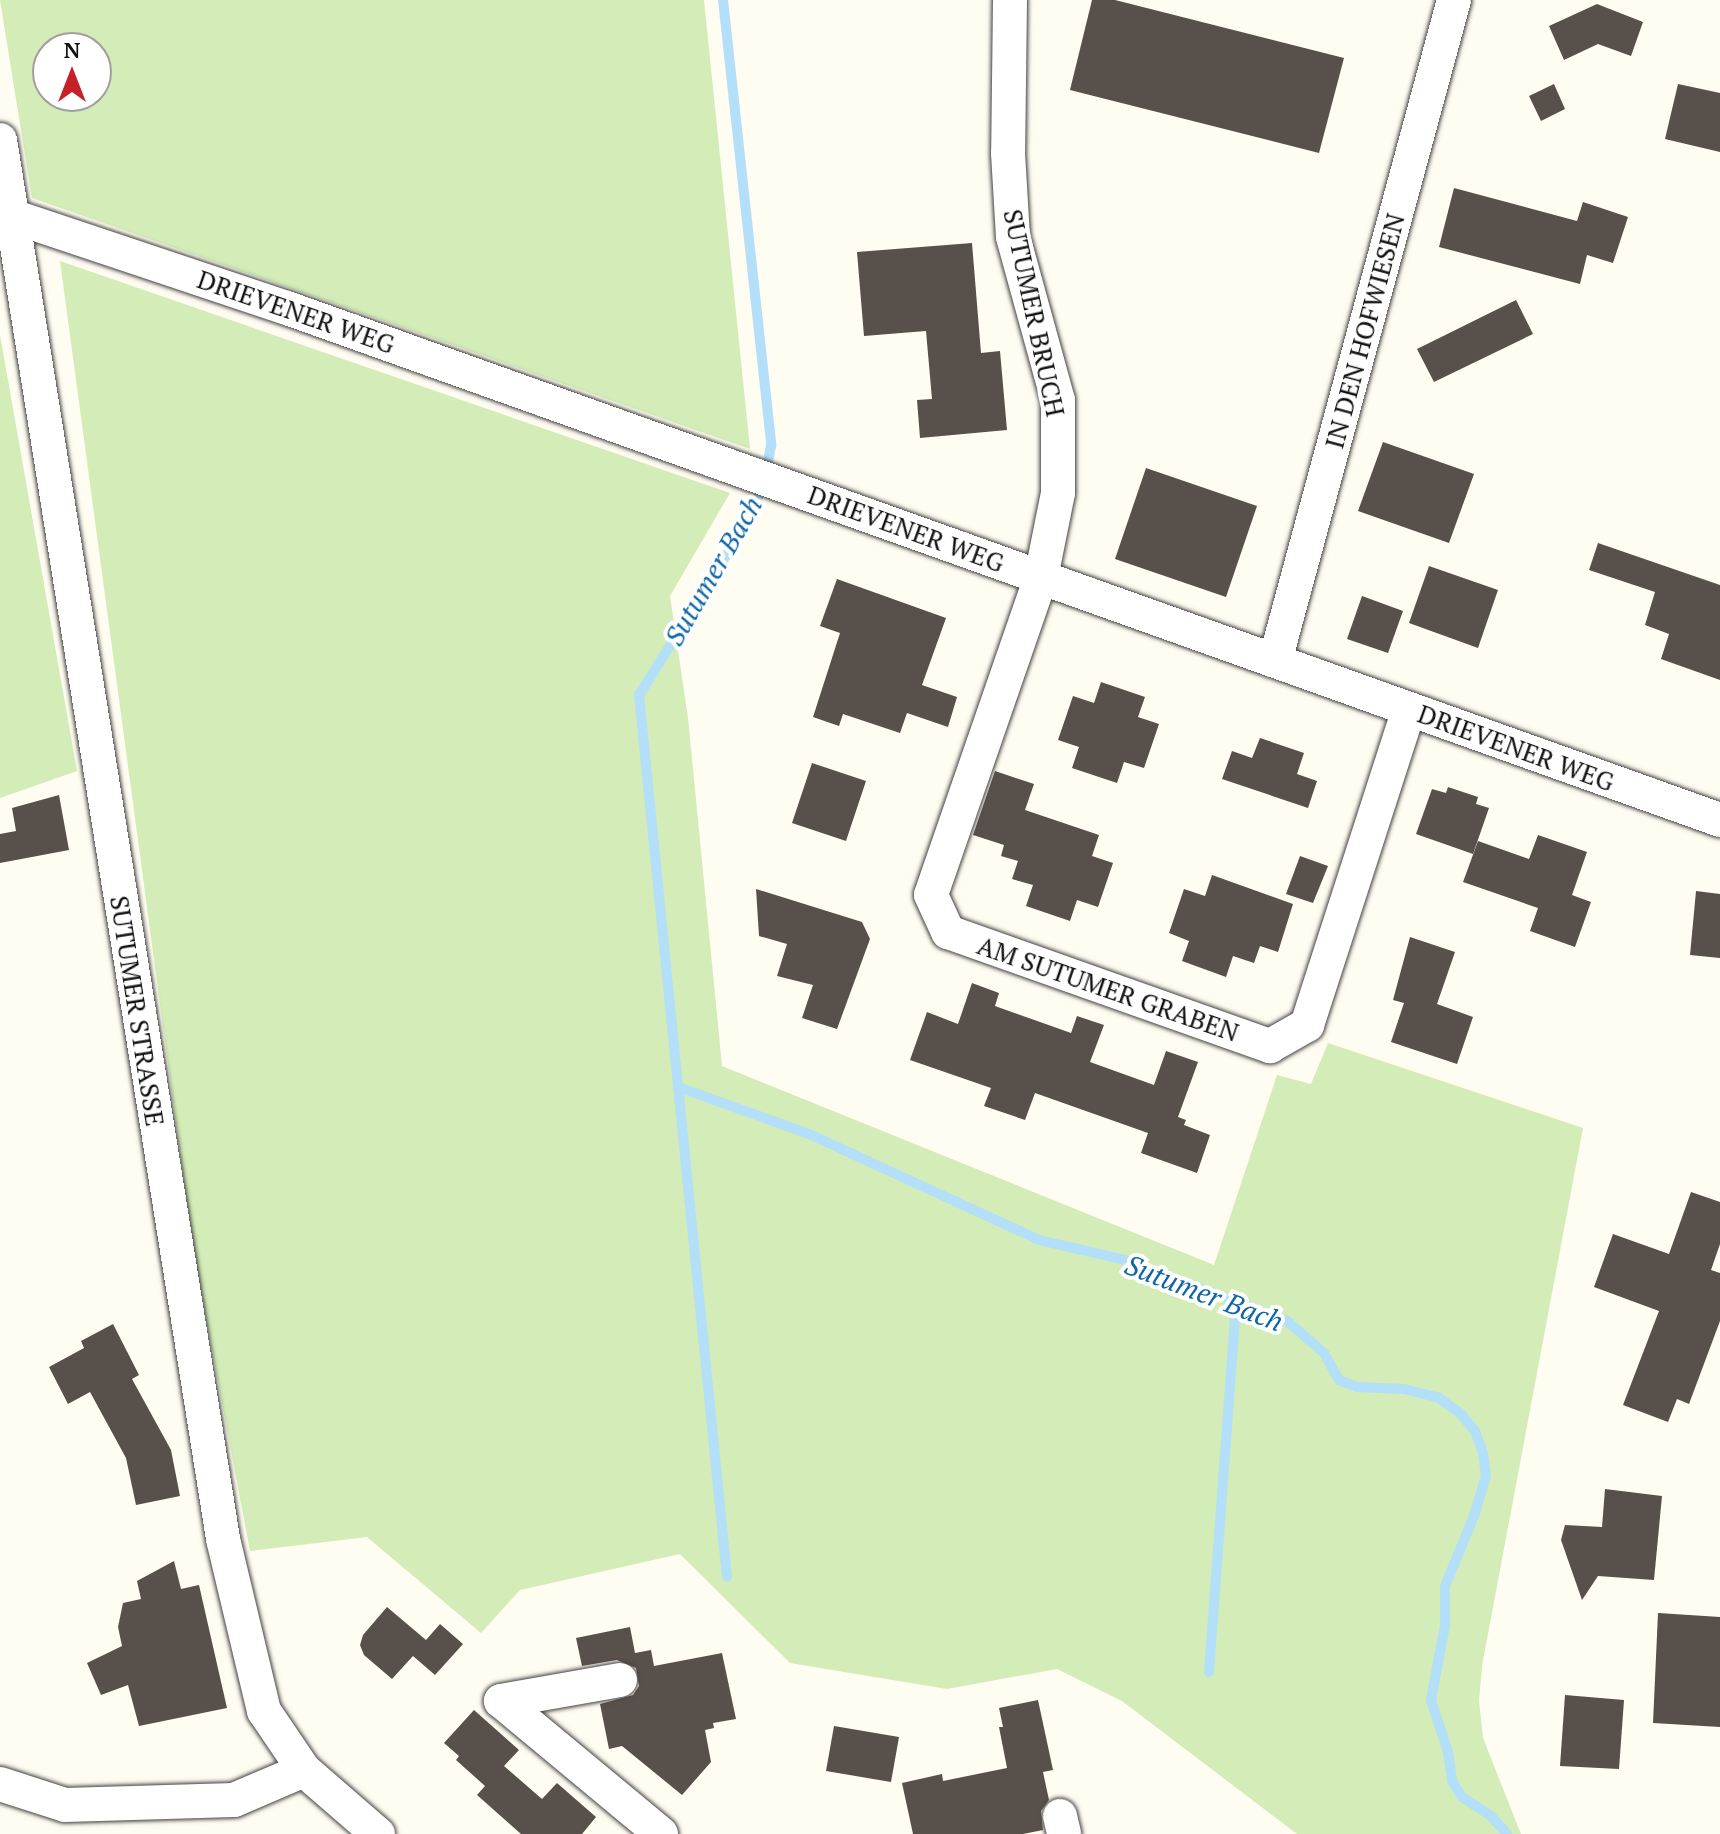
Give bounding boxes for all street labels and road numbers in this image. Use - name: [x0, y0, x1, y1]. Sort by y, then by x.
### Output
- street label: SUTUMER BRUCH: [997, 206, 1071, 420]
- street label: IN DEN HOFWIESEN: [1319, 210, 1411, 452]
- street label: DRIEVENER WEG: [193, 264, 399, 360]
- street label: DRIEVENER WEG: [804, 479, 1008, 579]
- street label: DRIEVENER WEG: [1414, 698, 1618, 798]
- street label: SUTUMER STRASSE: [103, 894, 171, 1128]
- street label: AM SUTUMER GRABEN: [973, 930, 1243, 1048]

